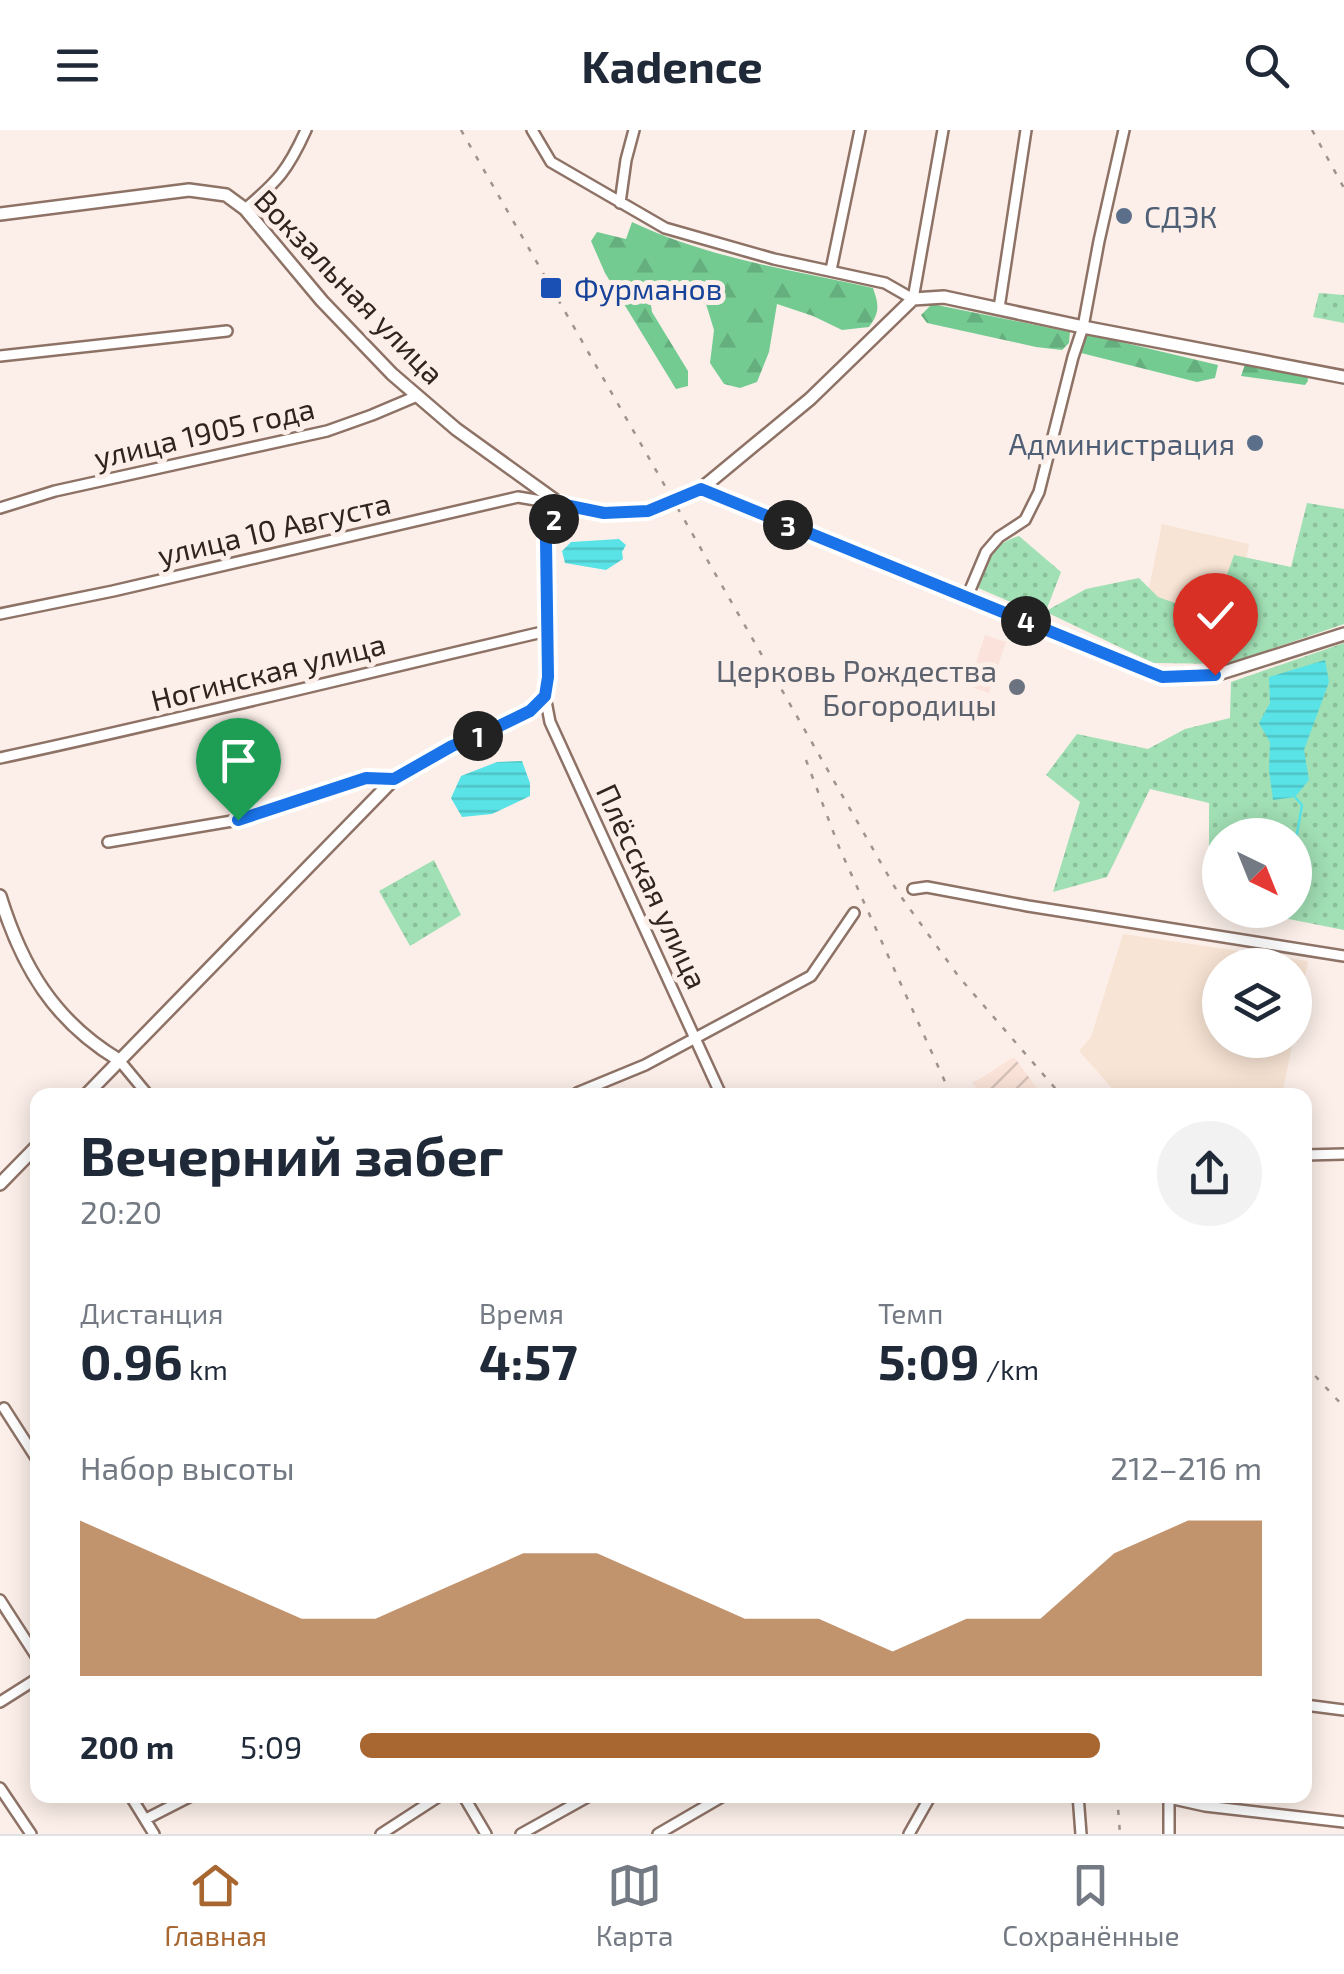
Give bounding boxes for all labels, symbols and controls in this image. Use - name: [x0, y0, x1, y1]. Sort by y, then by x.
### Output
- icon: menu: [50, 38, 105, 93]
- text: Kadence: [581, 38, 763, 92]
- icon: search: [1239, 38, 1294, 93]
- street label: Вокзальная улица: [247, 181, 452, 391]
- place label: СДЭК: [1144, 198, 1217, 234]
- marker: СДЭК: [1113, 205, 1135, 227]
- place label: Фурманов: [574, 270, 722, 307]
- marker: Фурманов: [538, 275, 564, 301]
- street label: улица 1905 года: [90, 389, 318, 476]
- place label: Администрация: [1008, 425, 1235, 461]
- marker: Администрация: [1244, 432, 1266, 454]
- street label: улица 10 Августа: [154, 484, 394, 573]
- pin: 2: [529, 494, 579, 544]
- pin: 3: [763, 500, 813, 550]
- text: 2: [546, 502, 562, 536]
- text: 3: [780, 508, 796, 542]
- pin: [1173, 573, 1258, 676]
- icon: check: [1188, 588, 1243, 643]
- pin: 4: [1001, 596, 1051, 646]
- text: 4: [1017, 604, 1035, 638]
- street label: Ногинская улица: [147, 624, 389, 719]
- place label: Церковь Рождества Богородицы: [716, 652, 997, 722]
- marker: Церковь Рождества Богородицы: [1006, 676, 1028, 698]
- pin: 1: [453, 711, 503, 761]
- pin: [196, 718, 281, 821]
- text: 1: [472, 719, 484, 753]
- icon: arrive: [211, 733, 266, 788]
- street label: Плёсская улица: [589, 778, 716, 995]
- north arrow: [1202, 818, 1312, 928]
- map controls: [1202, 818, 1312, 1058]
- button: layers: [1202, 948, 1312, 1058]
- text: Вечерний забег: [80, 1121, 504, 1187]
- button: share: [1157, 1121, 1262, 1226]
- text: 20:20: [80, 1192, 162, 1230]
- text: Дистанция: [80, 1296, 223, 1330]
- text: Время: [479, 1296, 564, 1330]
- text: Темп: [878, 1296, 943, 1330]
- text: 0.96: [80, 1330, 183, 1390]
- text: 4:57: [479, 1330, 578, 1390]
- text: 5:09: [878, 1330, 980, 1390]
- text: km: [183, 1352, 228, 1386]
- text: /km: [980, 1352, 1039, 1386]
- text: Набор высоты: [80, 1448, 295, 1486]
- text: 212–216 m: [1110, 1448, 1262, 1486]
- text: 200 m: [80, 1727, 174, 1765]
- text: 5:09: [240, 1727, 302, 1765]
- tab: Главная: [164, 1858, 267, 1952]
- tab: Карта: [596, 1858, 674, 1952]
- tab: Сохранённые: [1002, 1858, 1180, 1952]

